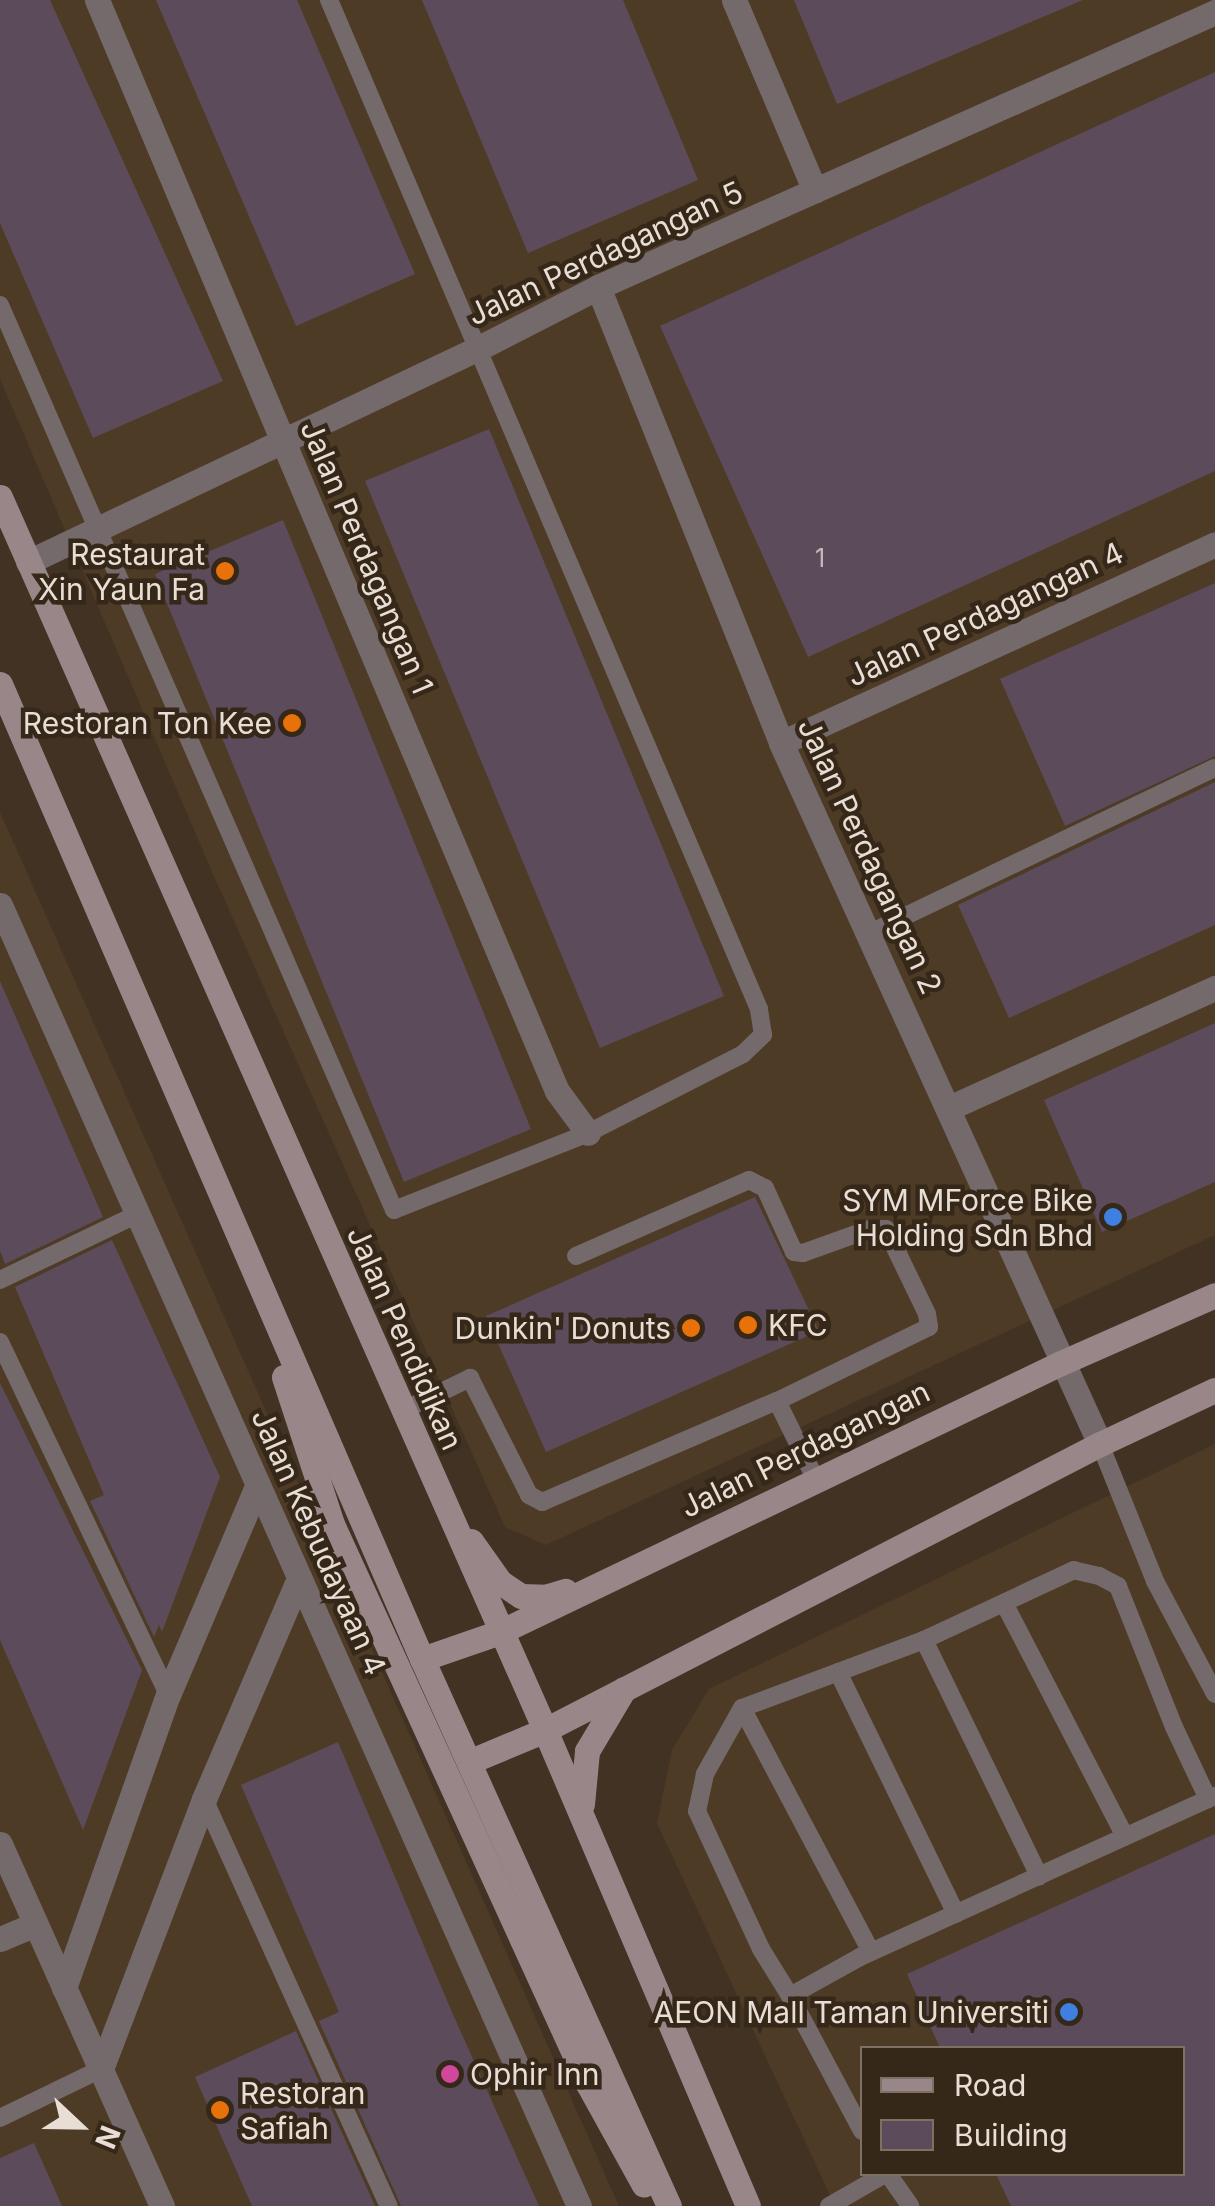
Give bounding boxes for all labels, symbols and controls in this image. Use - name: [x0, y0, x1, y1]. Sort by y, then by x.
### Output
- street label: Jalan Perdagangan 5: [462, 173, 748, 333]
- street label: Jalan Perdagangan 1: [293, 415, 441, 699]
- street label: Jalan Perdagangan 4: [841, 534, 1129, 694]
- place label: Restaurat Xin Yaun Fa: [38, 536, 205, 606]
- house number: 1: [815, 543, 825, 573]
- marker: Restaurat Xin Yaun Fa: [214, 560, 236, 582]
- place label: Restoran Ton Kee: [23, 705, 272, 741]
- marker: Restoran Ton Kee: [281, 712, 303, 734]
- street label: Jalan Perdagangan 2: [790, 713, 950, 999]
- place label: SYM MForce Bike Holding Sdn Bhd: [842, 1182, 1093, 1252]
- marker: SYM MForce Bike Holding Sdn Bhd: [1102, 1206, 1124, 1228]
- street label: Jalan Pendidikan: [340, 1221, 470, 1455]
- place label: KFC: [768, 1307, 828, 1343]
- place label: Dunkin' Donuts: [455, 1310, 671, 1346]
- marker: KFC: [737, 1314, 759, 1336]
- marker: Dunkin' Donuts: [680, 1317, 702, 1339]
- street label: Jalan Perdagangan: [675, 1373, 935, 1525]
- street label: Jalan Kebudayaan 4: [244, 1403, 394, 1681]
- place label: AEON Mall Taman Universiti: [654, 1994, 1049, 2030]
- marker: AEON Mall Taman Universiti: [1058, 2001, 1080, 2023]
- legend: [860, 2046, 1185, 2176]
- place label: Ophir Inn: [470, 2056, 600, 2092]
- marker: Ophir Inn: [439, 2063, 461, 2085]
- text: Road: [954, 2067, 1026, 2103]
- place label: Restoran Safiah: [240, 2075, 366, 2146]
- north arrow: [30, 2076, 130, 2176]
- marker: Restoran Safiah: [209, 2099, 231, 2121]
- text: Building: [954, 2117, 1068, 2153]
- text: N: [88, 2121, 128, 2154]

